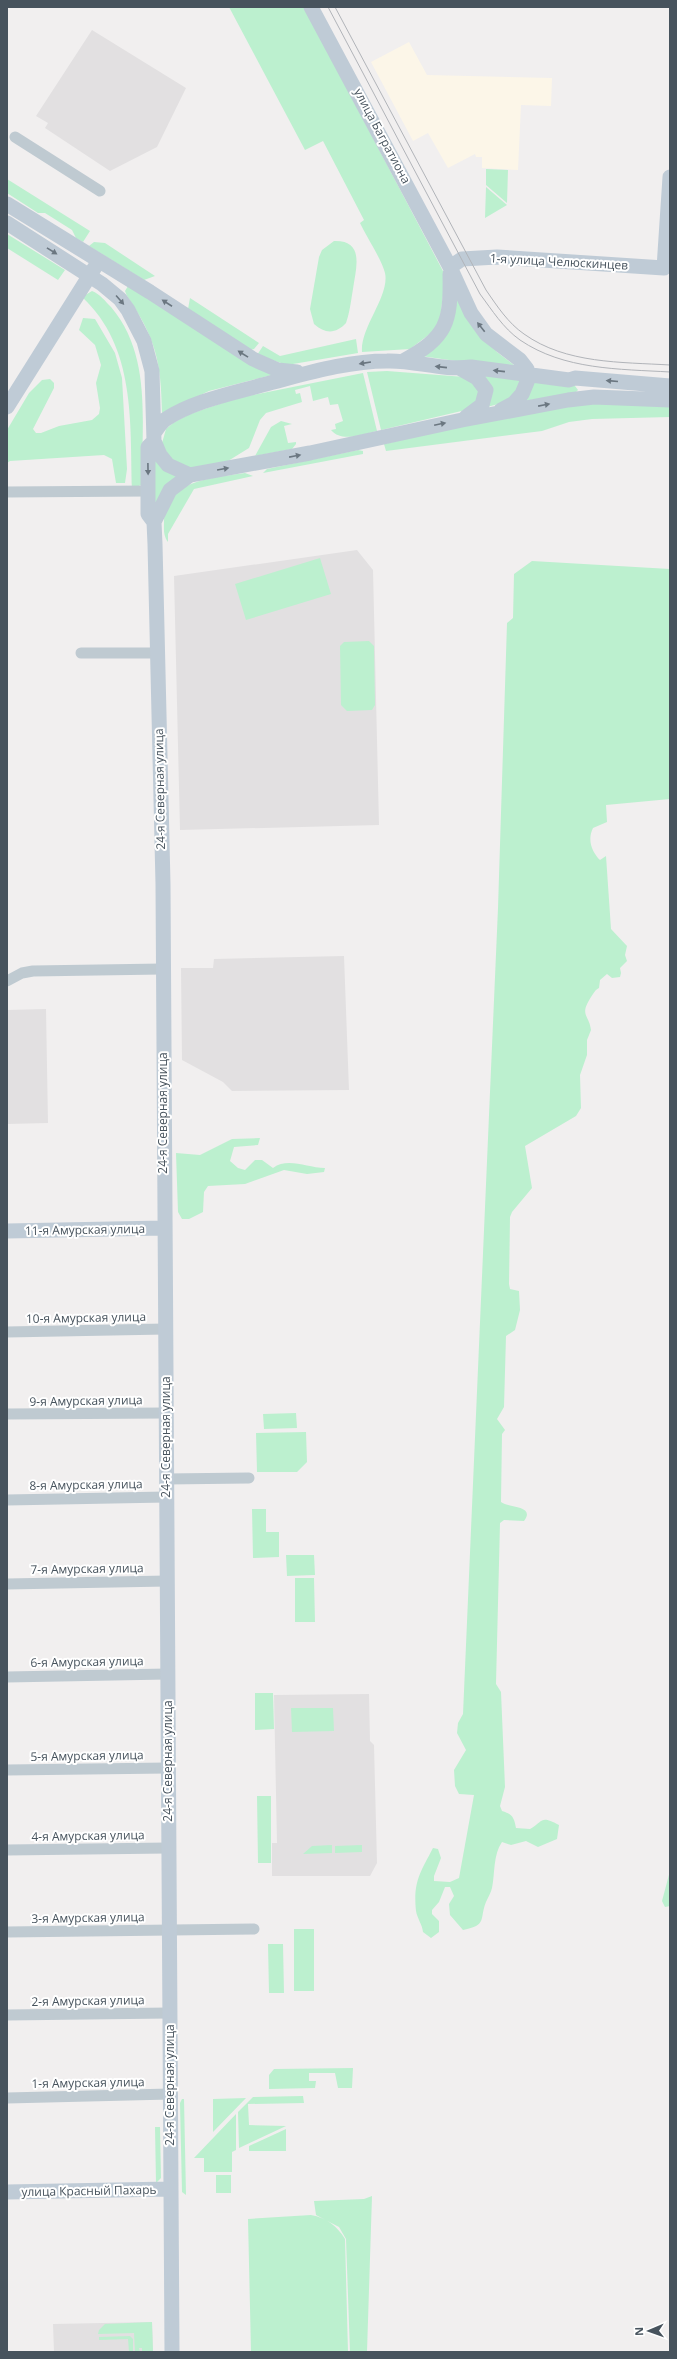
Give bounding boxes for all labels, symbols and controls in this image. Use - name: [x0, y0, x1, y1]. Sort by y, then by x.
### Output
- street label: улица Багратиона: [350, 85, 415, 186]
- one-way arrow: [47, 247, 57, 255]
- street label: 1-я улица Челюскинцев: [489, 249, 629, 274]
- one-way arrow: [115, 295, 124, 305]
- one-way arrow: [162, 299, 172, 307]
- one-way arrow: [477, 321, 485, 332]
- one-way arrow: [237, 350, 249, 357]
- one-way arrow: [358, 360, 371, 366]
- one-way arrow: [434, 364, 447, 370]
- one-way arrow: [493, 368, 505, 374]
- one-way arrow: [606, 378, 619, 385]
- one-way arrow: [537, 402, 550, 408]
- one-way arrow: [434, 421, 447, 427]
- one-way arrow: [288, 452, 301, 458]
- one-way arrow: [145, 463, 151, 476]
- one-way arrow: [217, 466, 229, 472]
- street label: 24-я Северная улица: [150, 728, 169, 850]
- street label: 24-я Северная улица: [154, 1052, 171, 1174]
- street label: 11-я Амурская улица: [25, 1220, 145, 1239]
- street label: 10-я Амурская улица: [26, 1308, 146, 1327]
- street label: 24-я Северная улица: [157, 1376, 174, 1498]
- street label: 9-я Амурская улица: [29, 1391, 143, 1410]
- street label: 8-я Амурская улица: [29, 1475, 143, 1494]
- street label: 7-я Амурская улица: [30, 1559, 144, 1578]
- street label: 6-я Амурская улица: [30, 1652, 144, 1671]
- street label: 24-я Северная улица: [159, 1700, 176, 1822]
- street label: 5-я Амурская улица: [30, 1746, 144, 1765]
- street label: 4-я Амурская улица: [31, 1826, 145, 1845]
- street label: 3-я Амурская улица: [31, 1908, 145, 1927]
- street label: 2-я Амурская улица: [31, 1991, 145, 2010]
- street label: 24-я Северная улица: [161, 2024, 178, 2146]
- street label: 1-я Амурская улица: [31, 2073, 145, 2092]
- street label: улица Красный Пахарь: [21, 2181, 157, 2200]
- north arrow: [629, 2311, 669, 2351]
- text: N: [631, 2327, 646, 2336]

